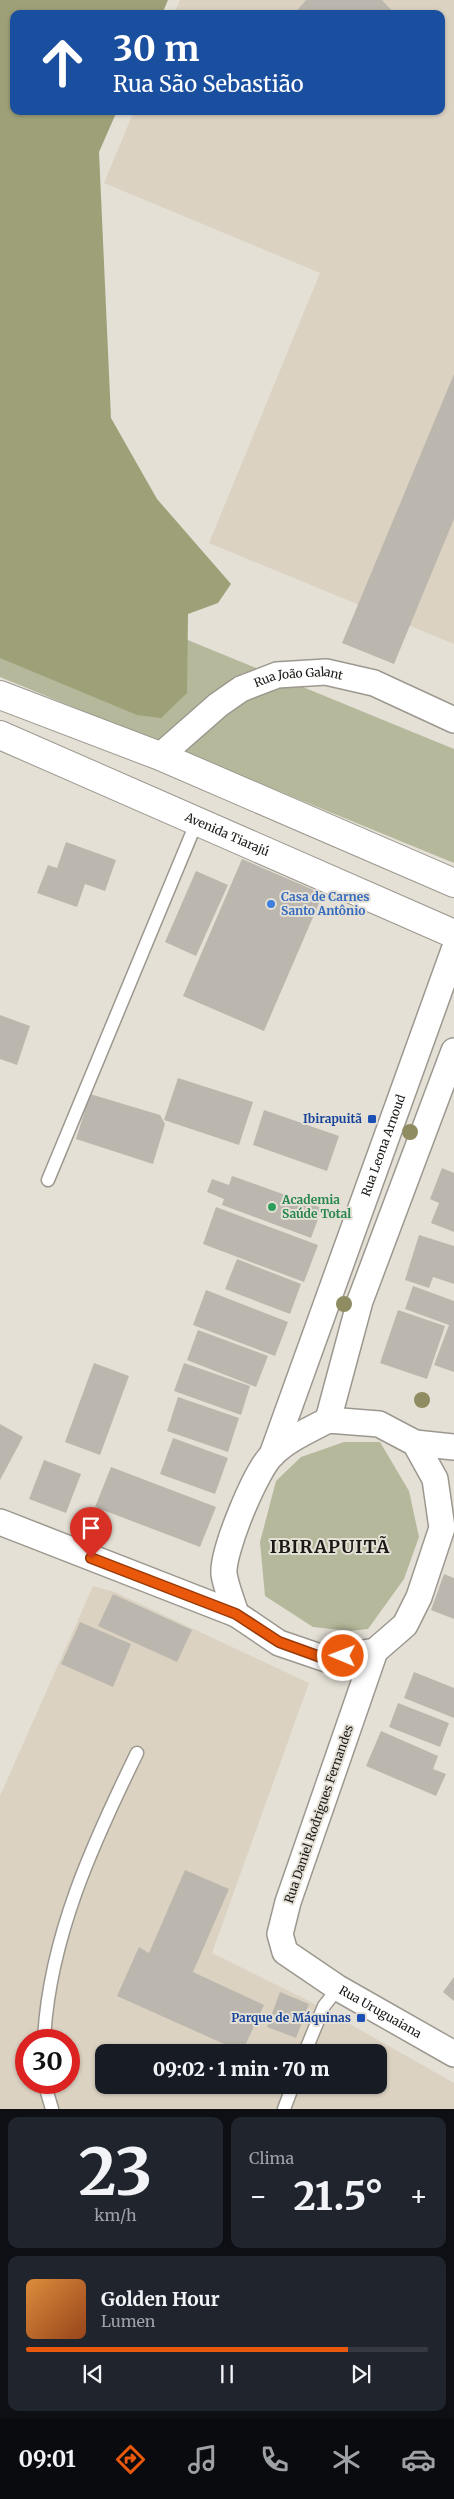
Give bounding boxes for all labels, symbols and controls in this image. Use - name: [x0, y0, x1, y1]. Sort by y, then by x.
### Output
- text: 30 m: [113, 27, 199, 71]
- icon: ahead: [30, 30, 95, 95]
- text: Rua São Sebastião: [113, 70, 304, 98]
- street label: Rua João Galant: [252, 664, 345, 690]
- street label: Avenida Tiarajú: [182, 809, 272, 859]
- place label: Casa de Carnes Santo Antônio: [281, 889, 369, 918]
- marker: Casa de Carnes Santo Antônio: [265, 898, 277, 910]
- street label: Rua Leona Arnoud: [358, 1092, 408, 1198]
- place label: Ibirapuitã: [303, 1111, 362, 1126]
- marker: Ibirapuitã: [366, 1113, 378, 1125]
- place label: Academia Saúde Total: [281, 1192, 351, 1221]
- marker: Academia Saúde Total: [266, 1201, 278, 1213]
- pin: [70, 1507, 112, 1558]
- icon: arrive: [77, 1514, 105, 1542]
- district label: IBIRAPUITÃ: [270, 1535, 390, 1558]
- position arrow: [316, 1629, 368, 1681]
- street label: Rua Daniel Rodrigues Fernandes: [281, 1723, 356, 1905]
- street label: Rua Uruguaiana: [337, 1982, 425, 2041]
- place label: Parque de Máquinas: [231, 2010, 351, 2025]
- marker: Parque de Máquinas: [355, 2012, 367, 2024]
- speed limit sign: 30: [15, 2029, 80, 2094]
- text: 09:02 · 1 min · 70 m: [153, 2057, 329, 2081]
- text: 23: [79, 2131, 152, 2213]
- text: Clima: [249, 2148, 294, 2168]
- text: 21.5°: [294, 2173, 383, 2220]
- text: −: [249, 2178, 268, 2214]
- text: +: [409, 2178, 428, 2214]
- text: km/h: [94, 2205, 137, 2225]
- text: Golden Hour: [101, 2287, 220, 2311]
- text: Lumen: [101, 2311, 155, 2331]
- icon: previous: [79, 2360, 107, 2388]
- icon: pause: [213, 2360, 241, 2388]
- icon: next: [347, 2360, 375, 2388]
- icon: directions: [113, 2442, 148, 2477]
- icon: music: [185, 2442, 220, 2477]
- icon: phone: [257, 2442, 292, 2477]
- icon: climate: [329, 2442, 364, 2477]
- icon: car: [401, 2442, 436, 2477]
- text: 09:01: [18, 2445, 76, 2473]

